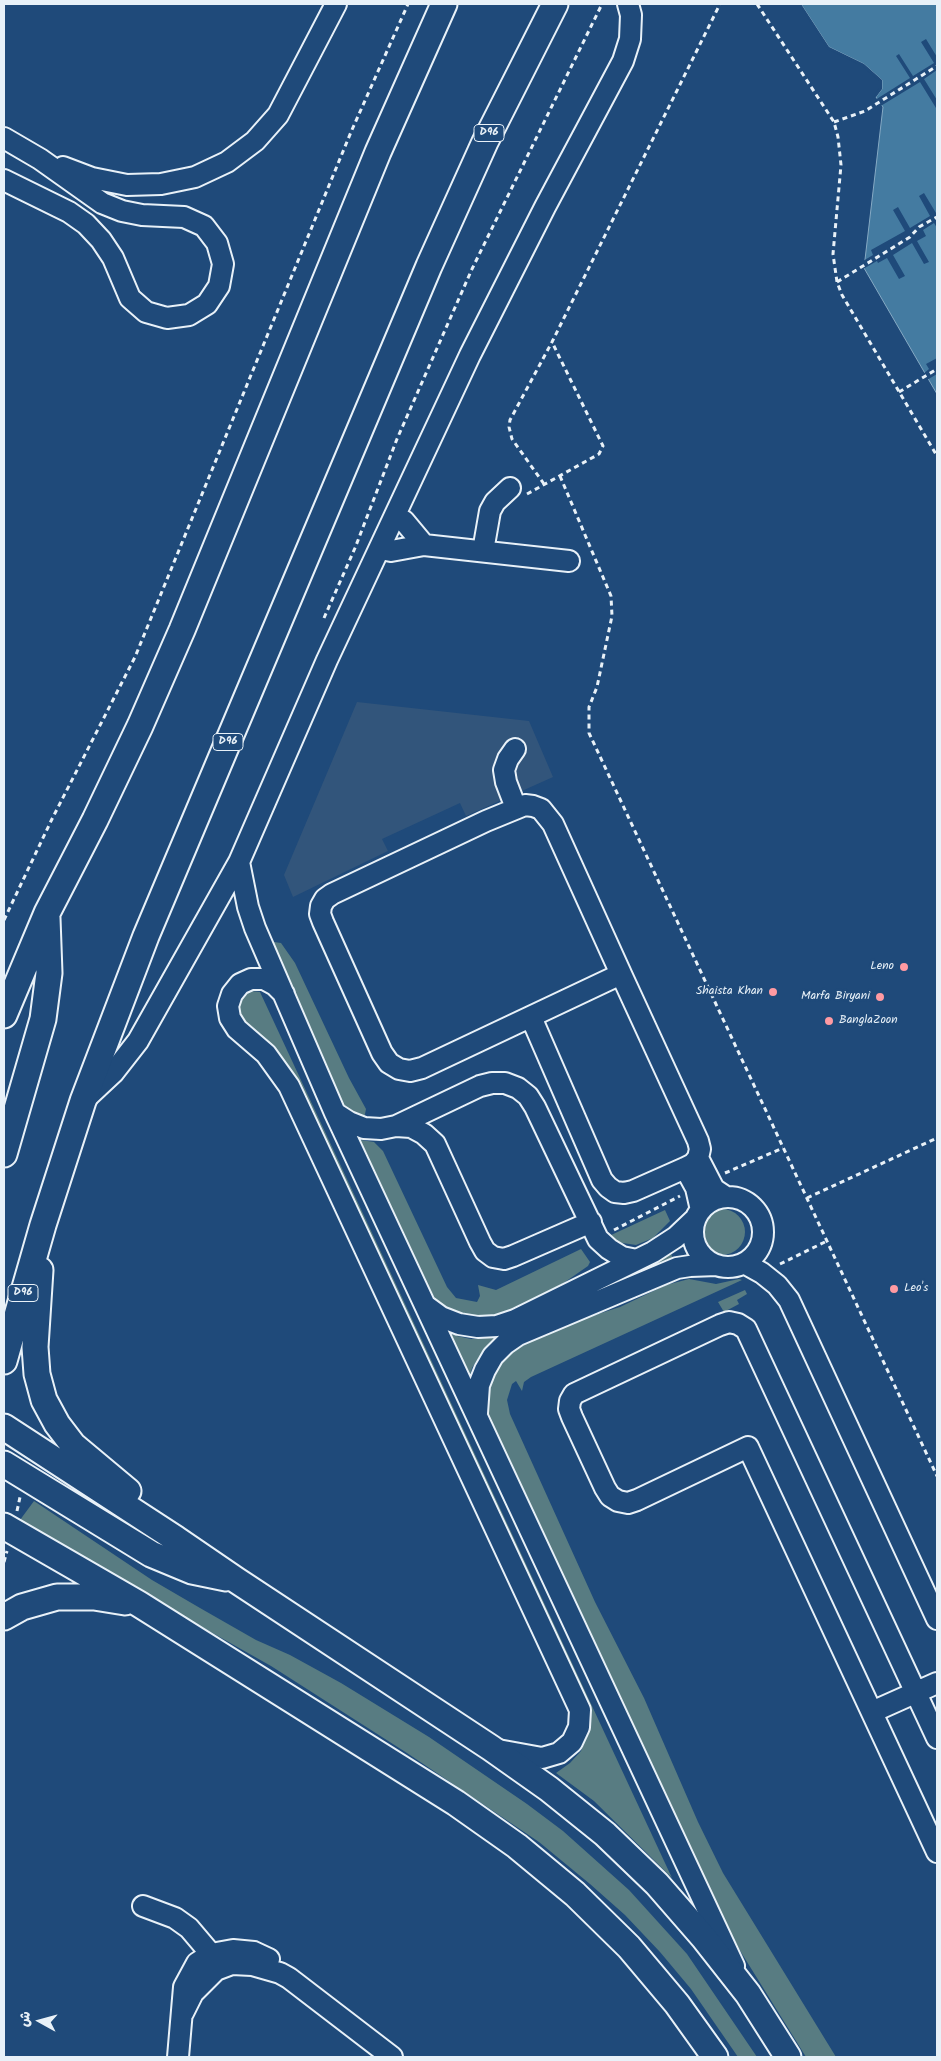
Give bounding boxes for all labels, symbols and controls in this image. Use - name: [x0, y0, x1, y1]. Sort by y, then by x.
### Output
- road number: D96: [474, 125, 504, 142]
- road number: D96: [213, 734, 243, 750]
- place label: Leno: [870, 960, 894, 974]
- marker: Leno: [898, 961, 910, 973]
- place label: Shaista Khan: [696, 985, 763, 999]
- marker: Shaista Khan: [767, 986, 779, 998]
- place label: Marfa Biryani: [801, 990, 870, 1004]
- marker: Marfa Biryani: [874, 991, 886, 1003]
- place label: BanglaZoon: [839, 1014, 898, 1028]
- marker: BanglaZoon: [823, 1015, 835, 1027]
- place label: Leo's: [904, 1282, 928, 1296]
- marker: Leo's: [888, 1283, 900, 1295]
- road number: D96: [8, 1285, 38, 1302]
- north arrow: [15, 1996, 65, 2046]
- text: ش: [13, 2010, 37, 2028]

